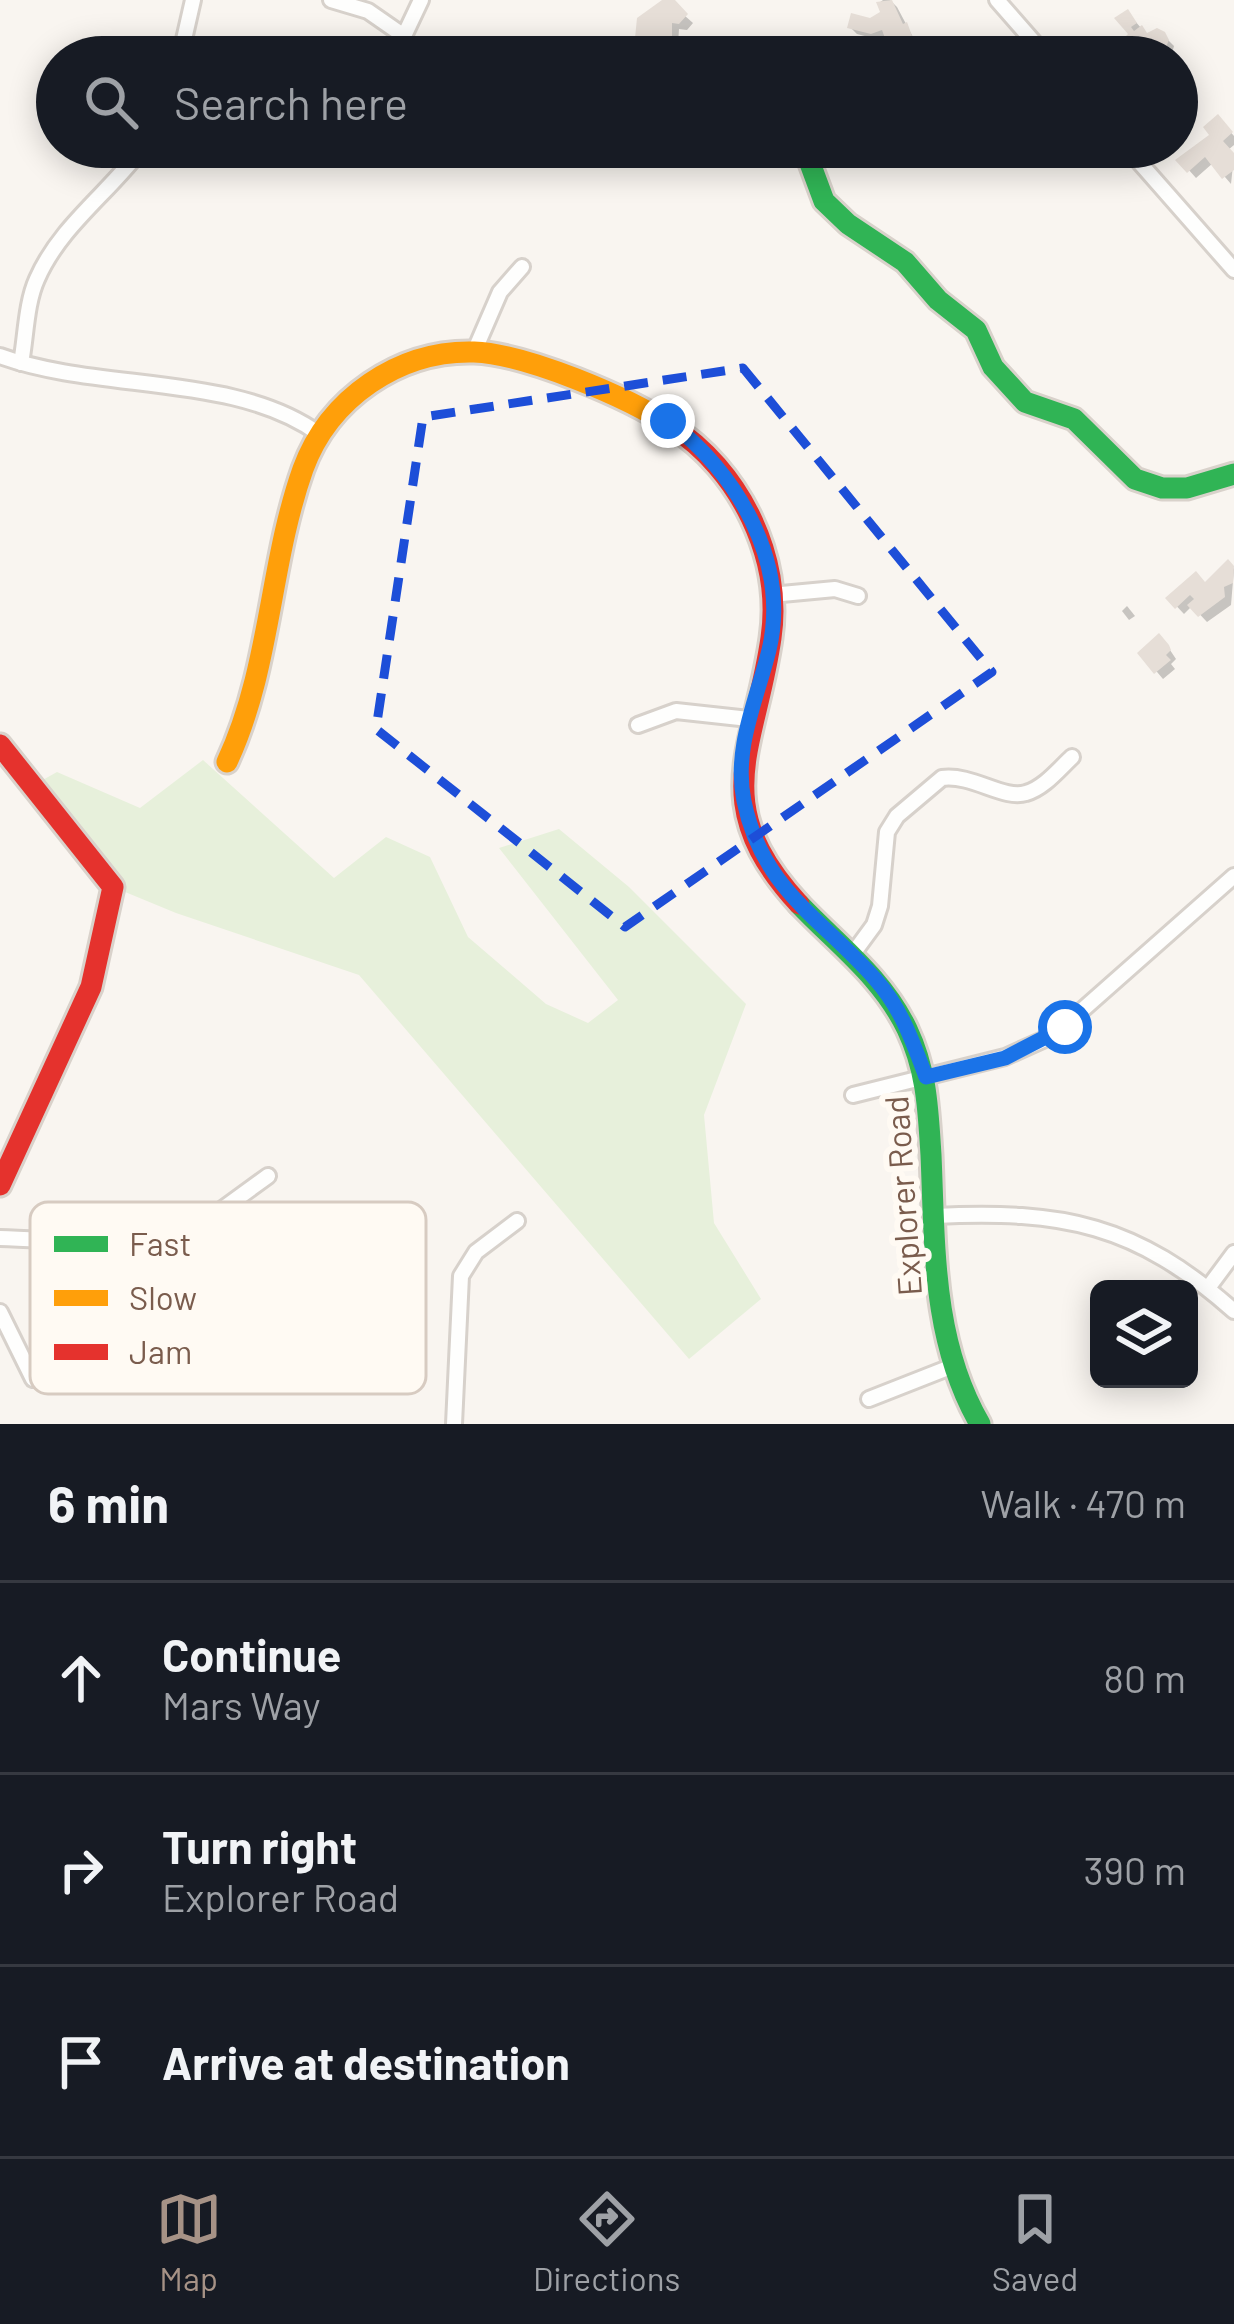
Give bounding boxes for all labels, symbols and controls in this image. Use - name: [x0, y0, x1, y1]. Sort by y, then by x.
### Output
- search box: [36, 36, 1198, 168]
- icon: search: [78, 69, 144, 135]
- text: Search here: [174, 75, 408, 129]
- route end: [641, 394, 695, 448]
- route start: [1038, 1000, 1092, 1054]
- street label: Explorer Road: [875, 1095, 929, 1297]
- legend: [30, 1202, 426, 1394]
- text: Fast: [129, 1223, 191, 1263]
- text: Slow: [129, 1277, 197, 1317]
- map controls: [1090, 1280, 1198, 1388]
- button: layers: [1090, 1280, 1198, 1388]
- text: Jam: [129, 1331, 192, 1371]
- text: 6 min: [48, 1472, 169, 1533]
- text: Walk · 470 m: [981, 1479, 1186, 1526]
- text: Continue: [162, 1627, 341, 1681]
- icon: ahead: [48, 1645, 114, 1711]
- text: 80 m: [1104, 1654, 1186, 1701]
- text: Mars Way: [162, 1681, 321, 1728]
- text: Turn right: [162, 1819, 357, 1873]
- icon: right: [48, 1837, 114, 1903]
- text: 390 m: [1084, 1846, 1186, 1893]
- text: Explorer Road: [162, 1873, 399, 1920]
- icon: arrive: [48, 2029, 114, 2095]
- text: Arrive at destination: [162, 2035, 570, 2089]
- tab: Map: [156, 2186, 222, 2298]
- tab: Directions: [533, 2186, 680, 2298]
- tab: Saved: [992, 2186, 1078, 2298]

